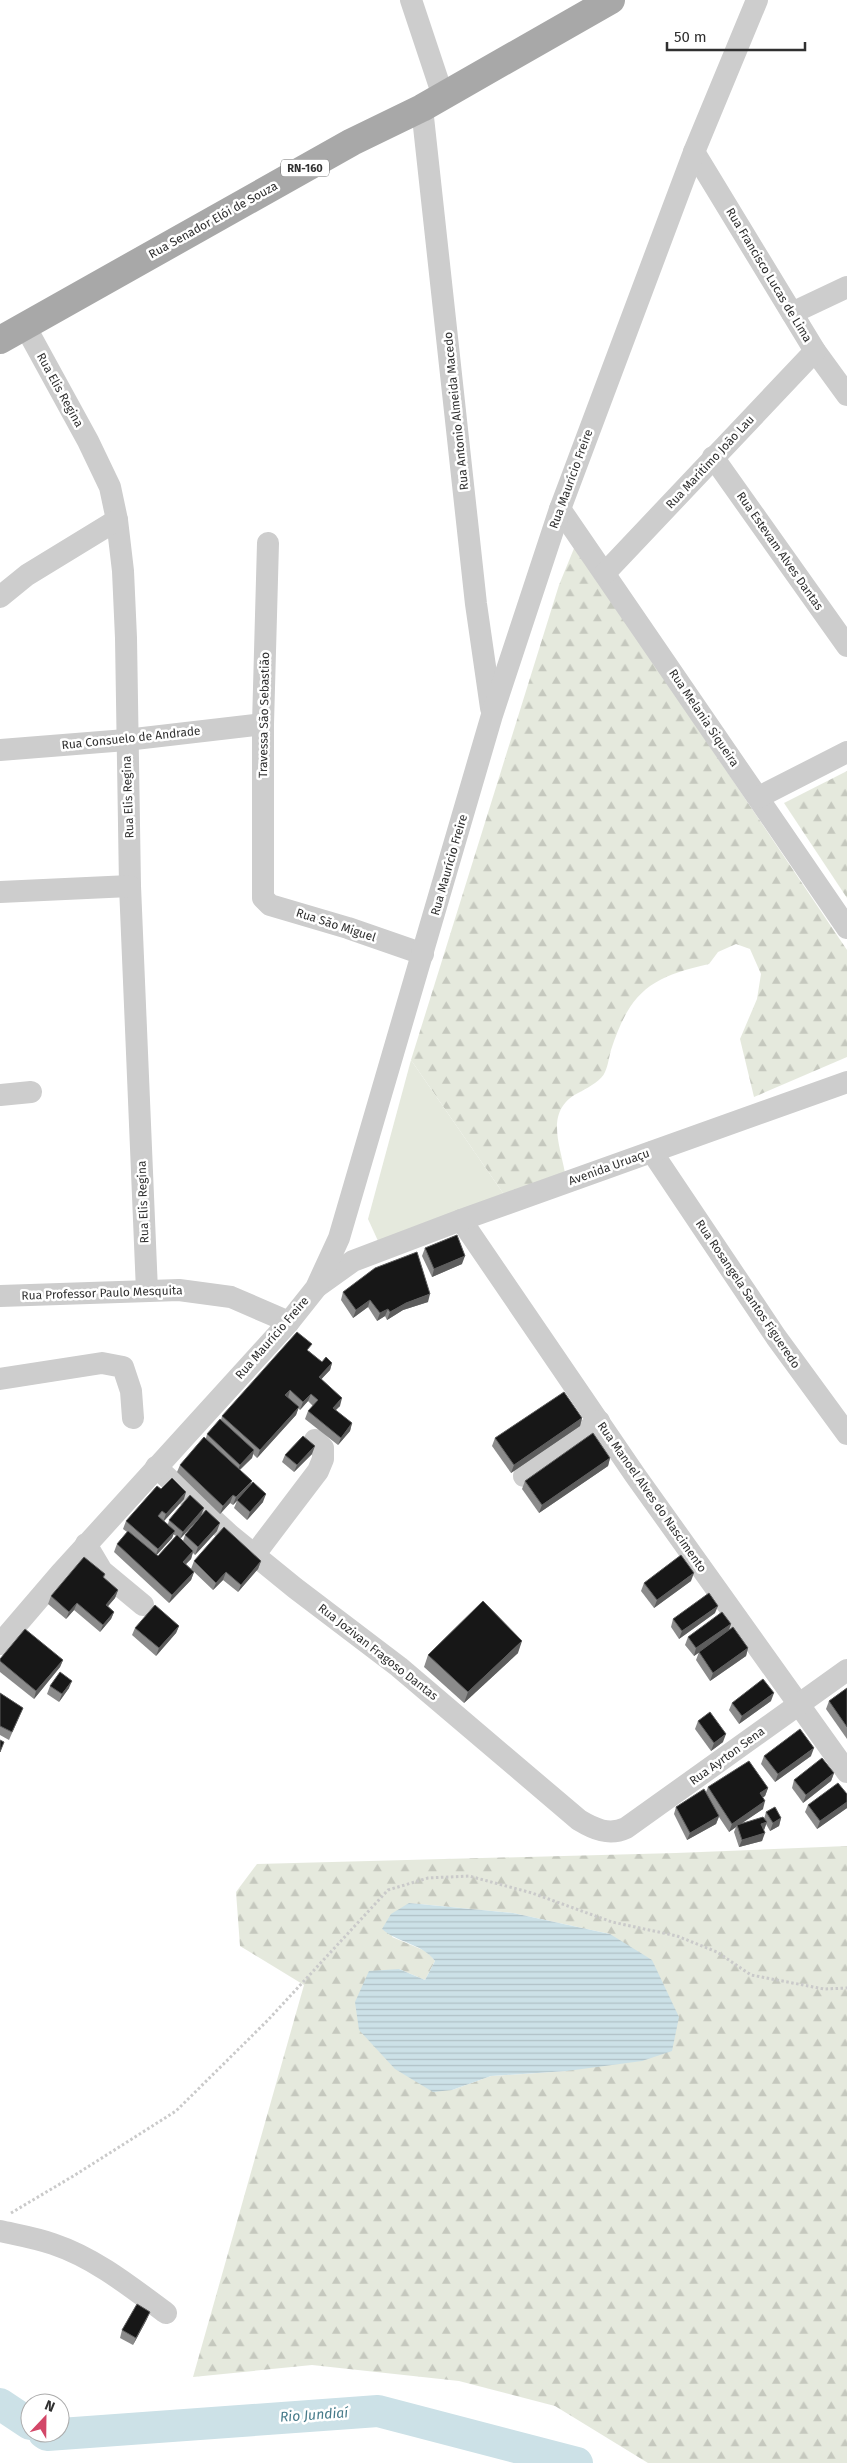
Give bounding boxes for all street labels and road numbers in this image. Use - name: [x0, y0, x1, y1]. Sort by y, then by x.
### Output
- road number: RN-160: [281, 160, 329, 177]
- street label: Rua Senador Elói de Souza: [146, 179, 280, 261]
- street label: Rua Francisco Lucas de Lima: [723, 205, 815, 345]
- street label: Rua Antonio Almeida Macedo: [441, 331, 471, 491]
- street label: Rua Elis Regina: [34, 350, 86, 430]
- street label: Rua Maritimo João Lau: [663, 412, 757, 512]
- street label: Rua Maurício Freire: [547, 427, 595, 531]
- street label: Rua Estevam Alves Dantas: [734, 489, 826, 613]
- street label: Travessa São Sebastião: [256, 652, 272, 778]
- street label: Rua Melania Siqueira: [666, 667, 742, 769]
- street label: Rua Consuelo de Andrade: [61, 724, 201, 752]
- street label: Rua Elis Regina: [120, 755, 136, 839]
- street label: Rua Maurício Freire: [428, 813, 470, 917]
- street label: Rua São Miguel: [294, 906, 378, 945]
- street label: Avenida Uruaçu: [567, 1146, 651, 1188]
- street label: Rua Elis Regina: [135, 1160, 151, 1244]
- street label: Rua Rosangela Santos Figueredo: [693, 1217, 803, 1371]
- street label: Rua Professor Paulo Mesquita: [21, 1283, 183, 1303]
- street label: Rua Maurício Freire: [232, 1294, 312, 1382]
- street label: Rua Manoel Alves do Nascimento: [595, 1419, 709, 1575]
- street label: Rua Jozivan Fragoso Dantas: [315, 1601, 441, 1703]
- street label: Rua Ayrton Sena: [687, 1724, 767, 1788]

